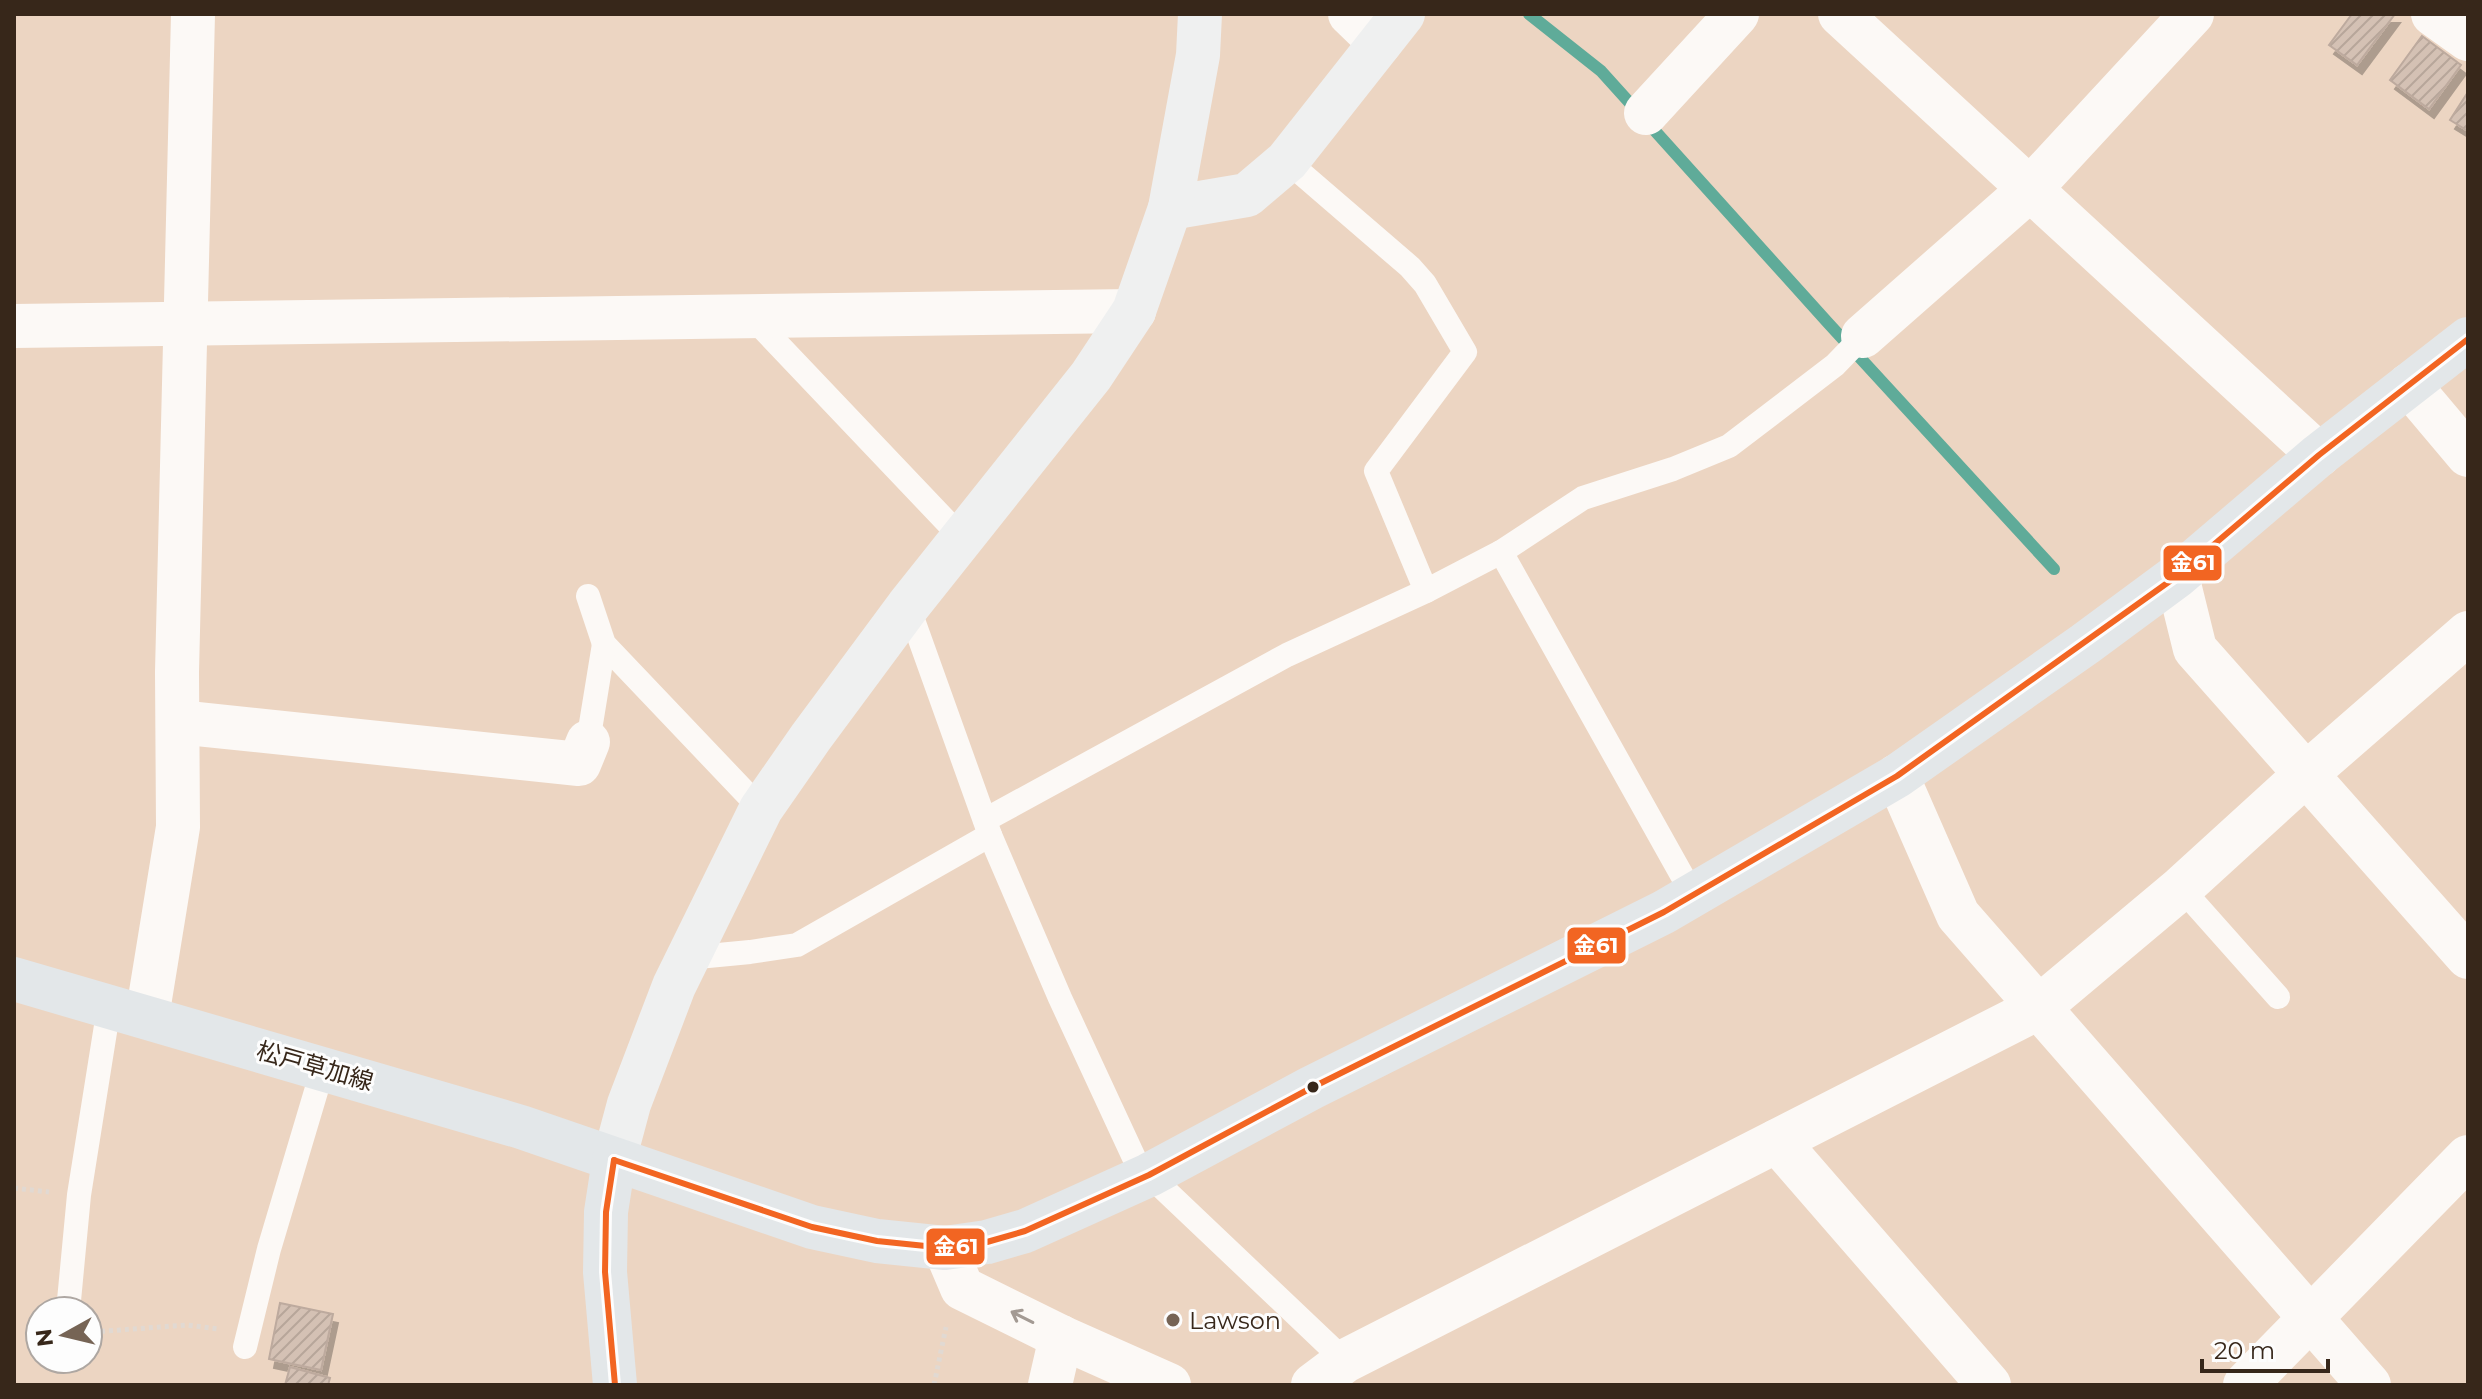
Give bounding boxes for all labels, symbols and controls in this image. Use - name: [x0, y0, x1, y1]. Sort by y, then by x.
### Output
- line badge: 金61: [2162, 544, 2223, 582]
- text: 金61: [2171, 549, 2215, 576]
- line badge: 金61: [1566, 926, 1627, 965]
- text: 金61: [1574, 932, 1618, 959]
- street label: 松戸草加線: [253, 1036, 377, 1096]
- unlabelled marker: [1305, 1079, 1321, 1095]
- line badge: 金61: [925, 1227, 986, 1266]
- text: 金61: [934, 1233, 978, 1260]
- north arrow: [24, 1295, 104, 1375]
- place label: Lawson: [1189, 1306, 1281, 1335]
- one-way arrow: [1010, 1309, 1034, 1324]
- marker: Lawson: [1164, 1311, 1182, 1329]
- scale bar: [2202, 1323, 2328, 1373]
- text: N: [30, 1327, 59, 1348]
- text: 20 m: [2214, 1336, 2275, 1365]

